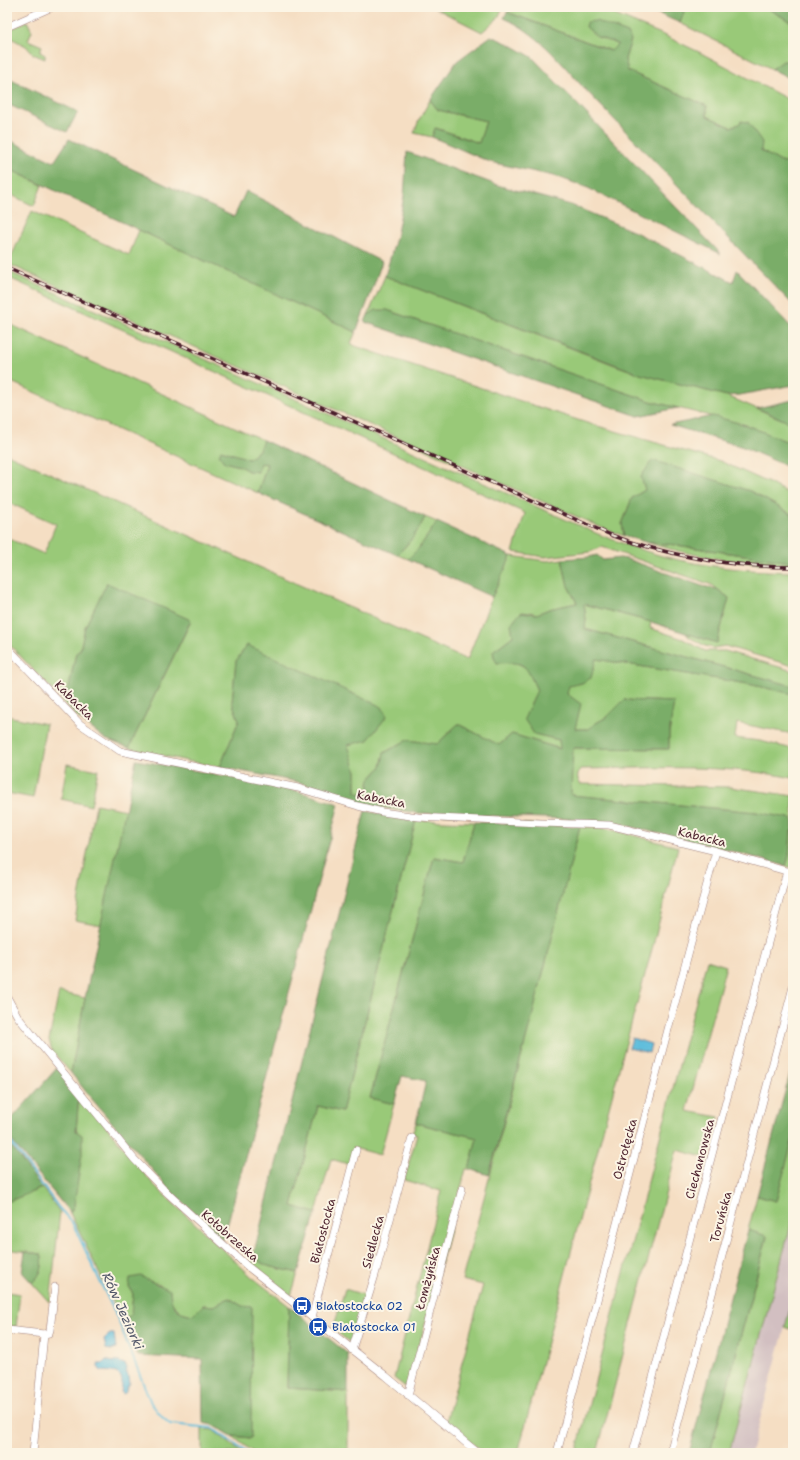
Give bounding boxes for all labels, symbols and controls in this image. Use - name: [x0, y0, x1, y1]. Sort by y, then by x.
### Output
- street label: Kabacka: [51, 677, 97, 723]
- street label: Kabacka: [355, 786, 407, 812]
- street label: Kabacka: [676, 823, 728, 851]
- street label: Ostrołęcka: [609, 1116, 641, 1181]
- street label: Ciechanowska: [682, 1117, 719, 1201]
- street label: Toruńska: [706, 1189, 736, 1244]
- street label: Białostocka: [307, 1196, 339, 1265]
- street label: Kołobrzeska: [198, 1207, 263, 1266]
- street label: Siedlecka: [358, 1213, 388, 1270]
- street label: Łomżyńska: [412, 1244, 444, 1312]
- water label: Rów Jeziorki: [98, 1270, 148, 1353]
- bus stop icon: Białostocka 02: [291, 1295, 313, 1317]
- place label: Białostocka 02: [316, 1298, 403, 1314]
- bus stop icon: Białostocka 01: [307, 1316, 329, 1338]
- place label: Białostocka 01: [332, 1319, 416, 1335]

